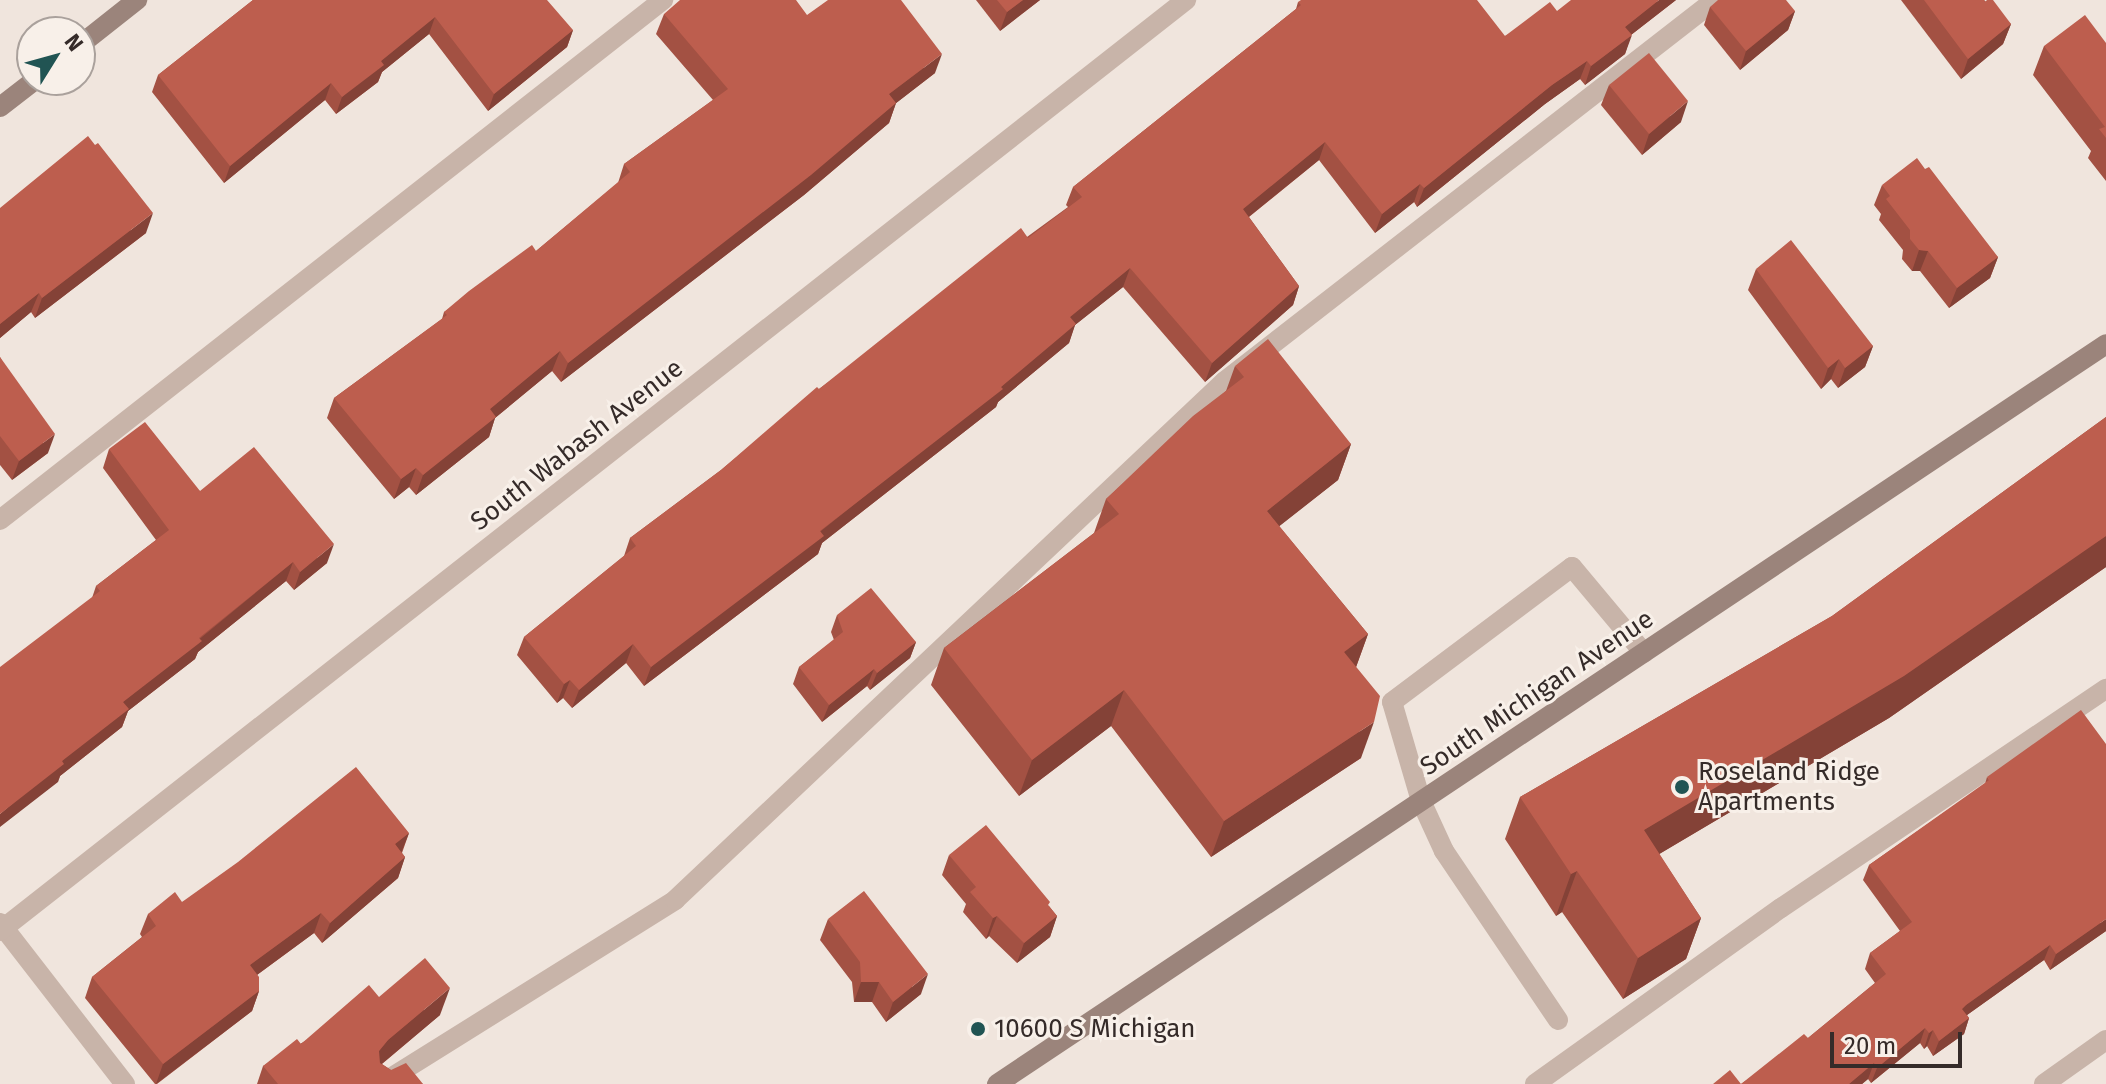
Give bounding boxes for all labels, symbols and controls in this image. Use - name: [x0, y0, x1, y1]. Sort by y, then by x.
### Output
- north arrow: [16, 16, 96, 96]
- text: N: [59, 29, 89, 56]
- street label: South Wabash Avenue: [465, 353, 689, 537]
- street label: South Michigan Avenue: [1415, 603, 1659, 783]
- place label: Roseland Ridge Apartments: [1698, 756, 1880, 818]
- marker: Roseland Ridge Apartments: [1673, 778, 1691, 796]
- place label: 10600 S Michigan: [994, 1013, 1196, 1045]
- scale bar: [1834, 1016, 1966, 1066]
- marker: 10600 S Michigan: [969, 1020, 987, 1038]
- text: 20 m: [1844, 1032, 1896, 1060]

